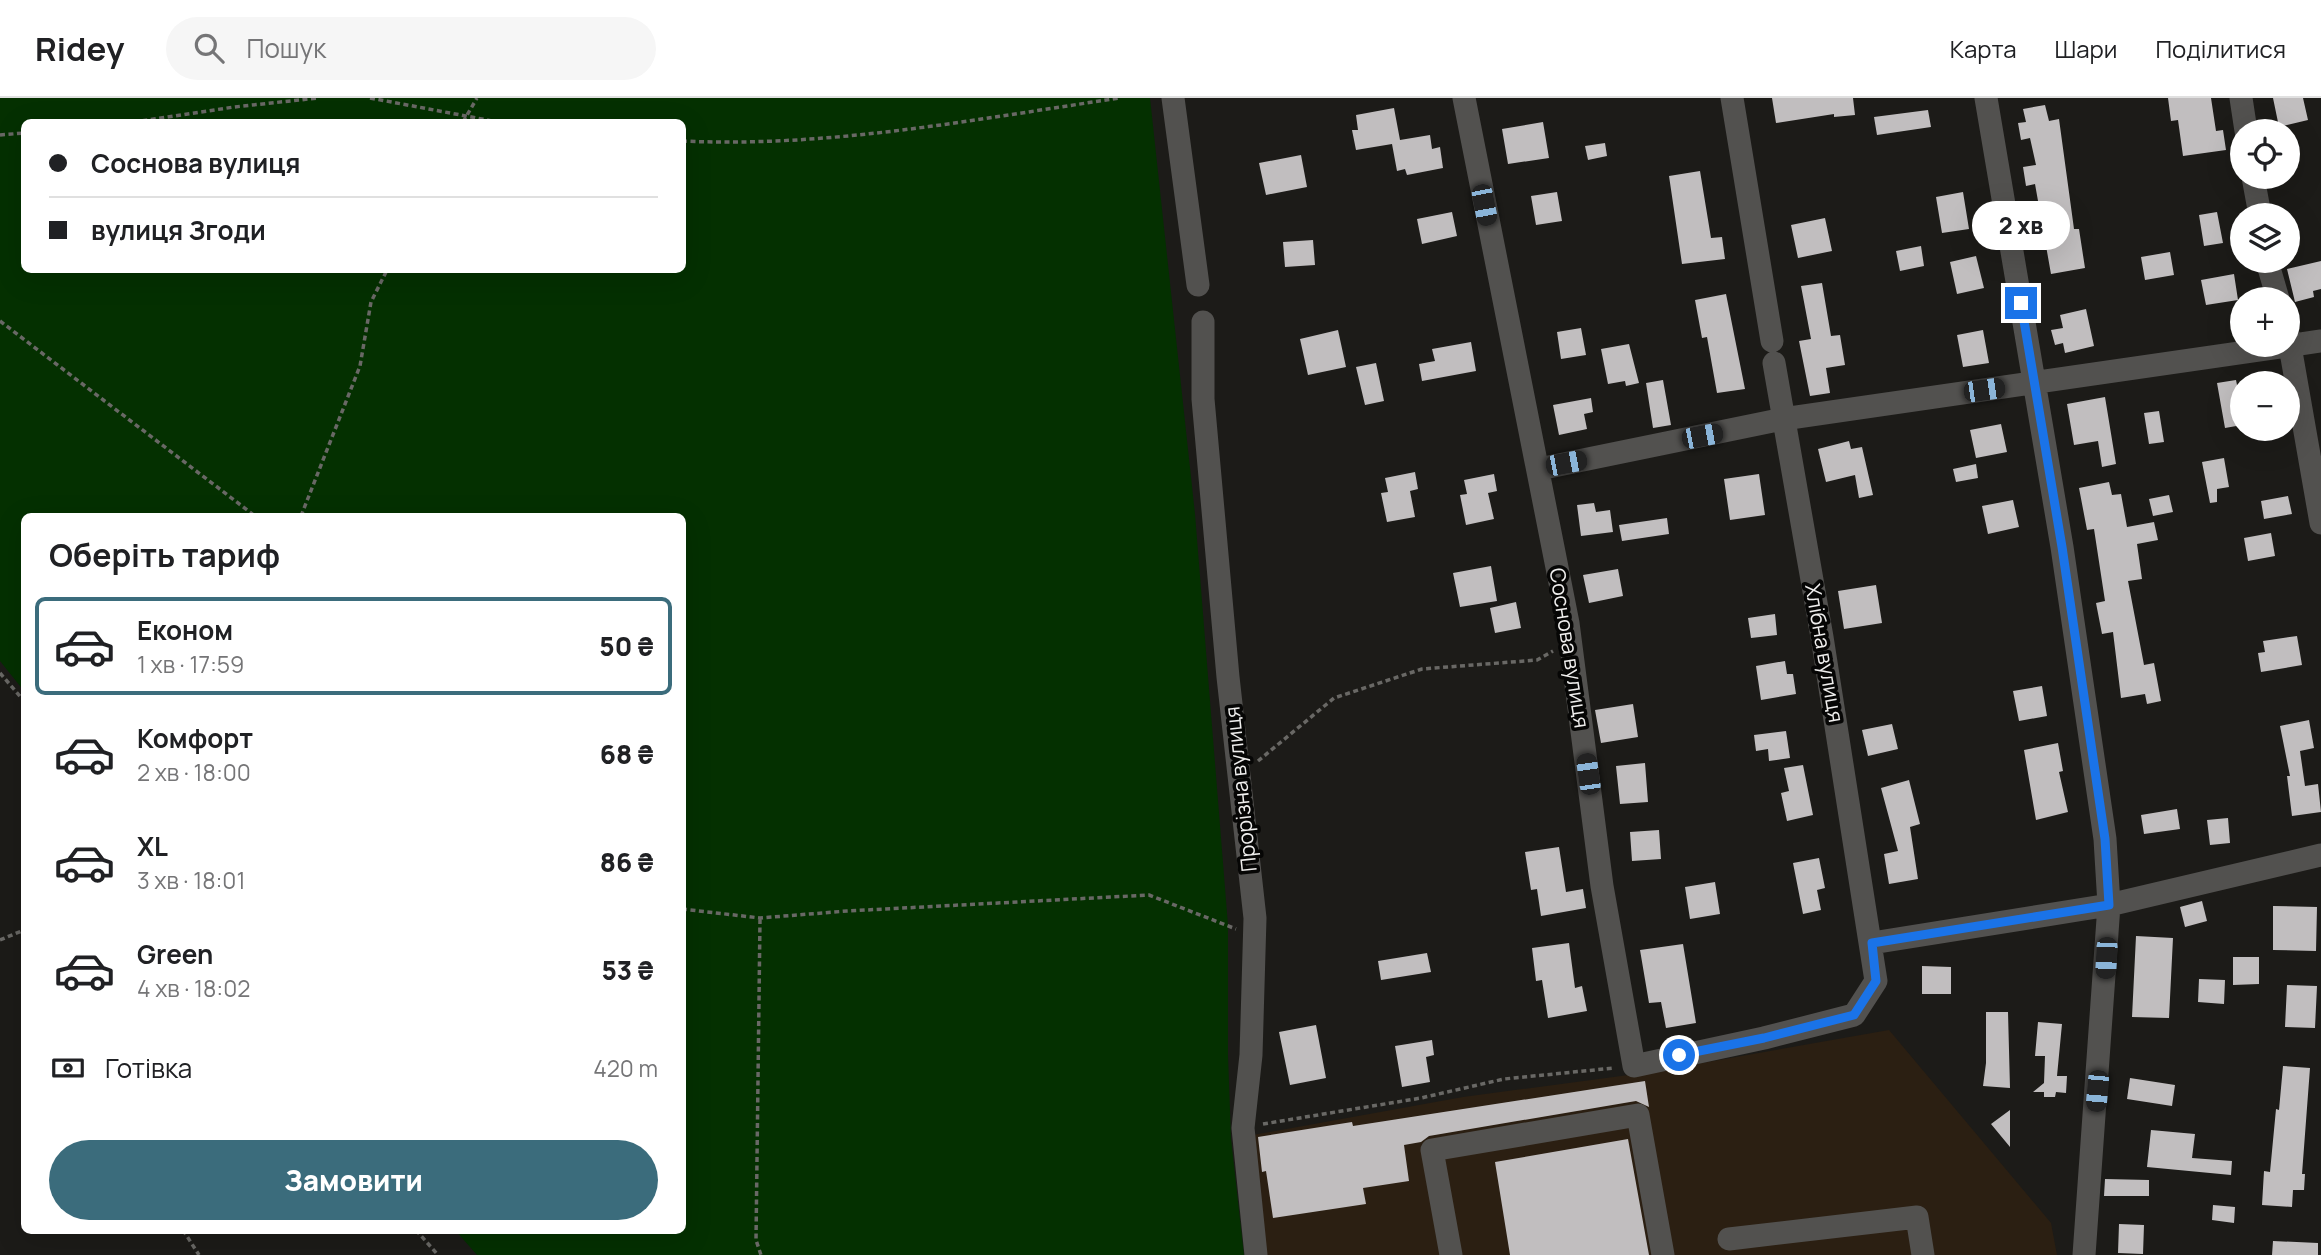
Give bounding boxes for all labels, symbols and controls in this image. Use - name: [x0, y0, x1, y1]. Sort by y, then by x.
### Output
- search box: [166, 17, 656, 80]
- text: Ridey: [35, 26, 124, 71]
- icon: search: [190, 29, 228, 67]
- text: Пошук: [246, 30, 326, 66]
- text: Карта: [1950, 32, 2017, 65]
- text: Шари: [2055, 32, 2117, 65]
- text: Поділитися: [2155, 32, 2286, 65]
- map controls: [2230, 119, 2300, 441]
- button: locate: [2230, 119, 2300, 189]
- text: Соснова вулиця: [91, 145, 300, 181]
- car: [1470, 182, 1499, 228]
- callout: 2 хв: [1972, 202, 2070, 250]
- button: layers: [2230, 203, 2300, 273]
- text: 2 хв: [1999, 209, 2043, 241]
- text: вулиця Згоди: [91, 212, 266, 248]
- route end: [2005, 287, 2037, 319]
- button: +: [2230, 287, 2300, 357]
- button: −: [2230, 371, 2300, 441]
- car: [1962, 377, 2007, 403]
- car: [1680, 422, 1725, 450]
- car: [1544, 449, 1589, 477]
- text: Оберіть тариф: [49, 533, 280, 577]
- street label: Соснова вулиця: [1544, 566, 1596, 730]
- street label: Хлібна вулиця: [1799, 581, 1851, 724]
- text: Економ: [137, 612, 233, 648]
- icon: car: [53, 615, 116, 678]
- text: 50 ₴: [599, 628, 654, 664]
- text: 1 хв · 17:59: [137, 648, 244, 680]
- street label: Прорізна вулиця: [1217, 705, 1263, 873]
- text: Комфорт: [137, 720, 253, 756]
- icon: car: [53, 723, 116, 786]
- text: 68 ₴: [600, 736, 654, 772]
- car: [1575, 752, 1602, 796]
- text: 2 хв · 18:00: [137, 756, 251, 788]
- text: XL: [137, 828, 168, 864]
- icon: car: [53, 831, 116, 894]
- text: 86 ₴: [600, 844, 654, 880]
- text: 3 хв · 18:01: [137, 864, 245, 896]
- text: Green: [137, 936, 213, 972]
- car: [2095, 936, 2118, 980]
- icon: car: [53, 939, 116, 1002]
- text: 53 ₴: [601, 952, 654, 988]
- text: 4 хв · 18:02: [137, 972, 250, 1004]
- route start: [1663, 1039, 1695, 1071]
- icon: cash: [49, 1049, 87, 1087]
- text: Готівка: [105, 1050, 192, 1086]
- text: 420 m: [593, 1052, 658, 1084]
- car: [2085, 1069, 2110, 1113]
- button: Замовити: [49, 1140, 658, 1220]

